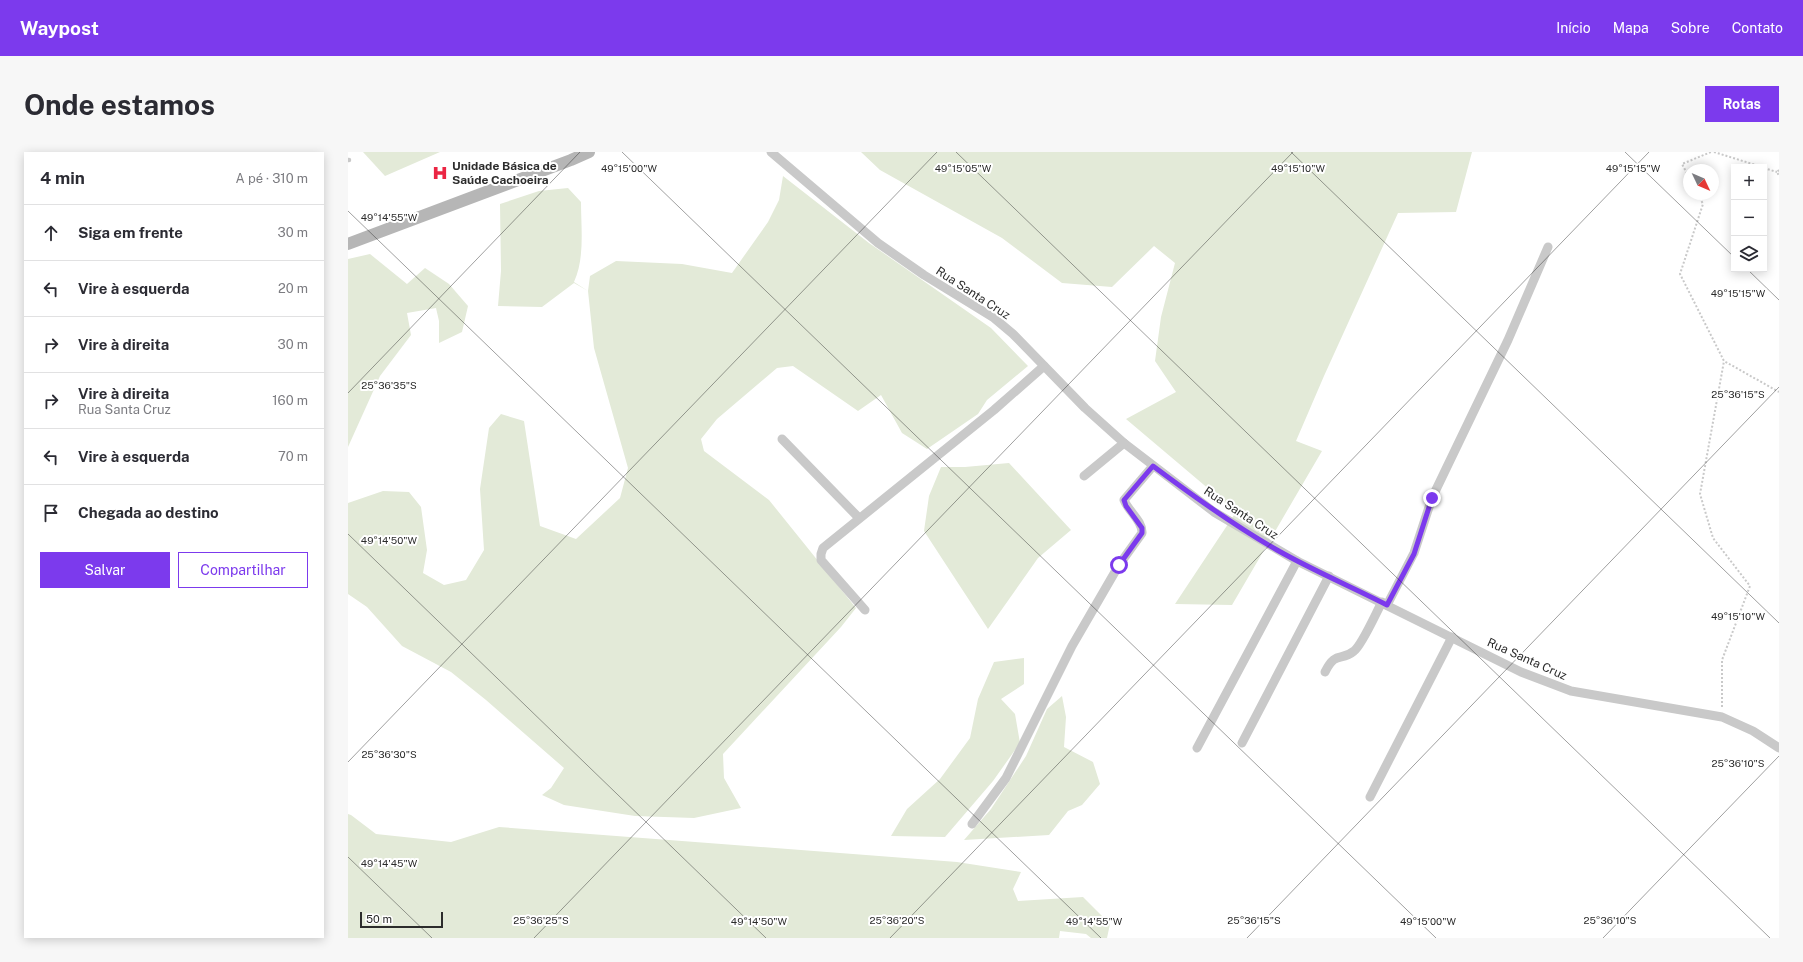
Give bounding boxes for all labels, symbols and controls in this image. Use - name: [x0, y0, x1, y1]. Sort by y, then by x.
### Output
- text: Waypost: [20, 17, 99, 39]
- text: Início: [1556, 20, 1591, 36]
- text: Mapa: [1613, 20, 1649, 36]
- text: Sobre: [1671, 20, 1710, 36]
- text: Contato: [1732, 20, 1783, 36]
- button: Rotas: [1705, 86, 1779, 122]
- text: Onde estamos: [24, 88, 215, 121]
- place label: Unidade Básica de Saúde Cachoeira: [452, 159, 557, 187]
- text: 49°15'00"W: [601, 162, 657, 174]
- text: 49°15'05"W: [935, 162, 992, 174]
- text: 49°15'10"W: [1271, 162, 1326, 174]
- text: 49°15'15"W: [1606, 162, 1661, 174]
- hospital icon: Unidade Básica de Saúde Cachoeira: [431, 164, 449, 182]
- north arrow: [1683, 164, 1719, 200]
- map controls: [1731, 164, 1767, 272]
- button: +: [1731, 164, 1767, 200]
- text: 4 min: [40, 168, 85, 188]
- text: A pé · 310 m: [236, 171, 308, 186]
- button: −: [1731, 200, 1767, 236]
- text: 49°14'55"W: [361, 211, 418, 223]
- icon: ahead: [40, 222, 62, 244]
- text: Siga em frente: [78, 224, 183, 241]
- text: 30 m: [278, 225, 308, 240]
- button: layers: [1731, 236, 1767, 272]
- street label: Rua Santa Cruz: [933, 264, 1013, 322]
- icon: left: [40, 278, 62, 300]
- text: Vire à esquerda: [78, 280, 190, 297]
- text: 20 m: [278, 281, 308, 296]
- text: 49°15'15"W: [1711, 287, 1766, 299]
- icon: right: [40, 334, 62, 356]
- text: Vire à direita: [78, 336, 169, 353]
- text: 30 m: [278, 337, 308, 352]
- text: 25°36'35"S: [361, 379, 417, 391]
- text: Vire à direita: [78, 385, 169, 402]
- text: 25°36'15"S: [1711, 388, 1765, 400]
- icon: right: [40, 390, 62, 412]
- text: 160 m: [272, 393, 308, 408]
- text: Rua Santa Cruz: [78, 402, 171, 417]
- icon: left: [40, 446, 62, 468]
- text: Vire à esquerda: [78, 448, 190, 465]
- text: 70 m: [278, 449, 308, 464]
- street label: Rua Santa Cruz: [1201, 484, 1281, 542]
- route end: [1423, 489, 1441, 507]
- icon: arrive: [40, 502, 62, 524]
- text: Chegada ao destino: [78, 504, 219, 521]
- text: 49°14'50"W: [361, 534, 418, 546]
- button: Salvar: [40, 552, 170, 588]
- button: Compartilhar: [178, 552, 308, 588]
- route start: [1110, 556, 1128, 574]
- text: 49°15'10"W: [1711, 610, 1766, 622]
- street label: Rua Santa Cruz: [1485, 635, 1569, 683]
- text: 25°36'30"S: [361, 748, 417, 760]
- text: 25°36'10"S: [1711, 757, 1765, 769]
- text: 49°14'45"W: [361, 857, 418, 869]
- scale bar: [360, 910, 443, 929]
- text: 50 m: [366, 913, 392, 925]
- text: 25°36'25"S: [513, 914, 569, 926]
- text: 25°36'20"S: [870, 914, 925, 926]
- text: 25°36'15"S: [1227, 914, 1281, 926]
- text: 25°36'10"S: [1583, 914, 1637, 926]
- text: 49°14'50"W: [731, 915, 788, 927]
- text: 49°14'55"W: [1066, 915, 1123, 927]
- text: 49°15'00"W: [1400, 915, 1456, 927]

